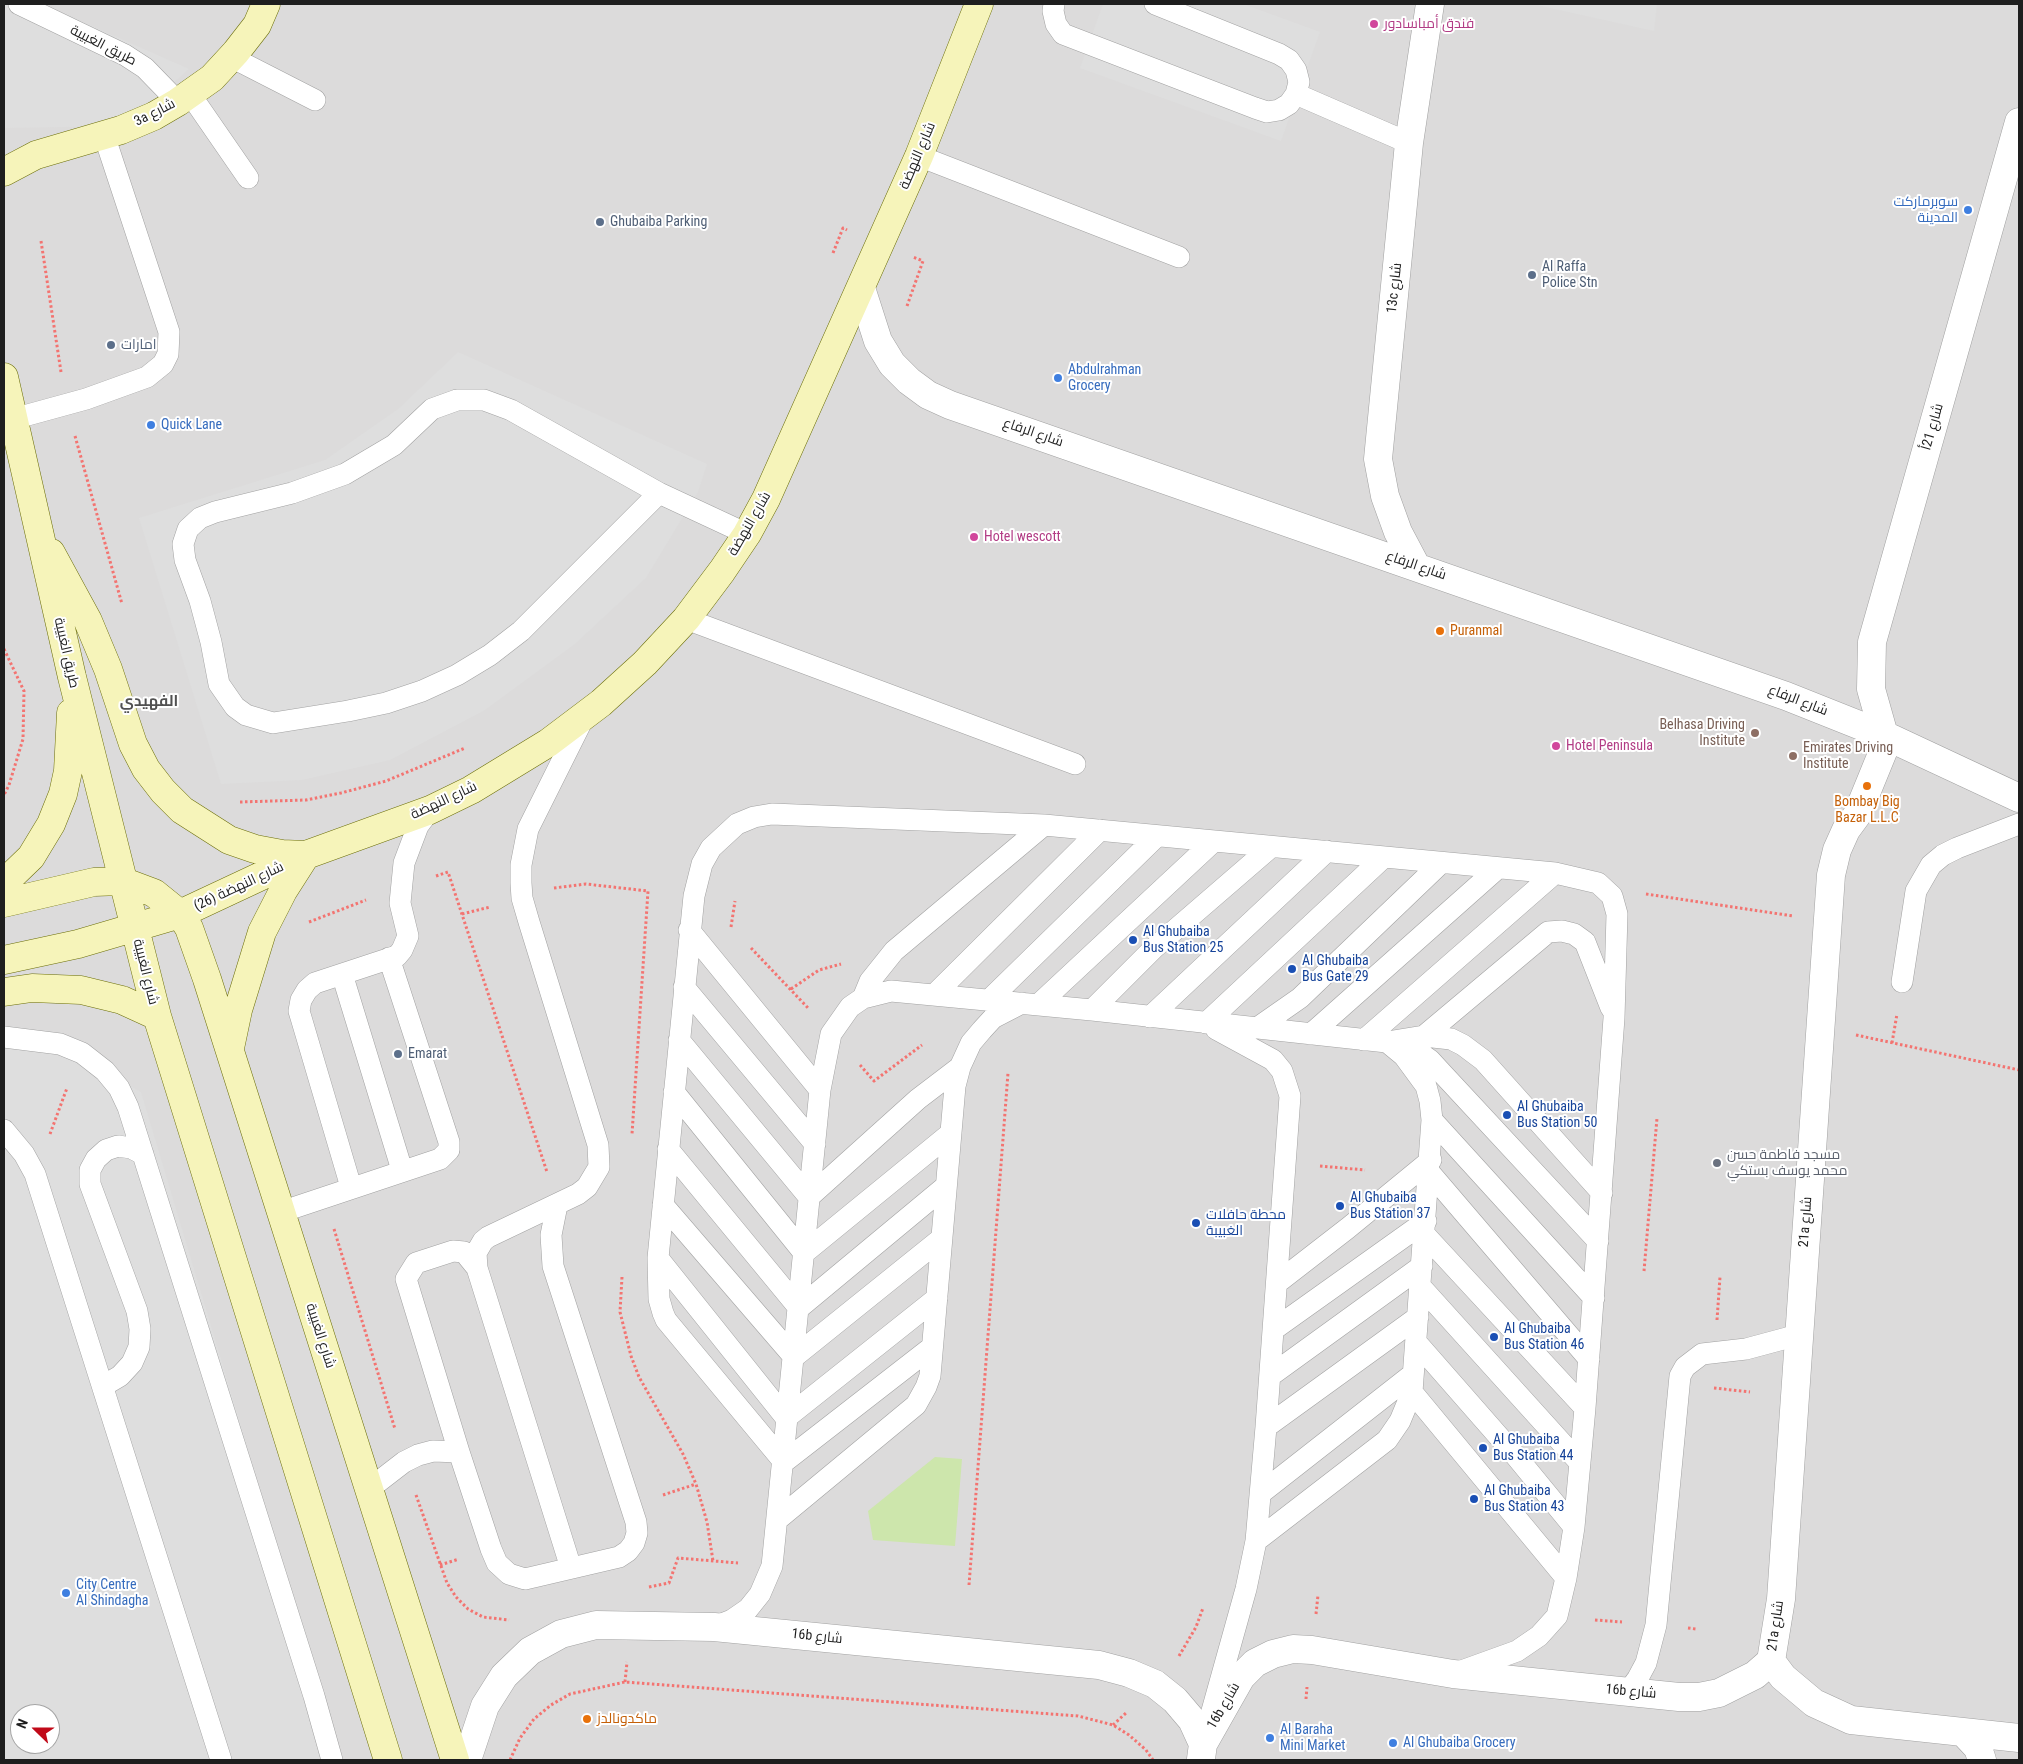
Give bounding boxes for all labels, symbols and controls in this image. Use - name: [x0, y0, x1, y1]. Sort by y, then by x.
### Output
- place label: فندق أمباسادور: [1384, 16, 1474, 32]
- marker: فندق أمباسادور: [1368, 18, 1380, 30]
- street label: طريق الغبيبة: [67, 22, 139, 70]
- street label: 3a شارع: [132, 96, 178, 130]
- street label: شارع النهضة: [896, 120, 940, 192]
- place label: سوبرماركت المدينة: [1893, 194, 1958, 226]
- marker: سوبرماركت المدينة: [1962, 204, 1974, 216]
- place label: Ghubaiba Parking: [610, 214, 707, 230]
- marker: Ghubaiba Parking: [594, 216, 606, 228]
- place label: Al Raffa Police Stn: [1542, 259, 1598, 292]
- street label: 13c شارع: [1384, 262, 1406, 314]
- marker: Al Raffa Police Stn: [1526, 269, 1538, 281]
- place label: امارات: [121, 337, 156, 353]
- marker: امارات: [105, 339, 117, 351]
- place label: Abdulrahman Grocery: [1068, 362, 1141, 394]
- marker: Abdulrahman Grocery: [1052, 372, 1064, 384]
- street label: شارع 21أ: [1918, 402, 1948, 452]
- street label: شارع الرفاع: [1001, 415, 1065, 451]
- place label: Quick Lane: [161, 417, 222, 433]
- marker: Quick Lane: [145, 419, 157, 431]
- street label: شارع النهضة: [725, 489, 775, 559]
- place label: Hotel wescott: [984, 529, 1061, 545]
- marker: Hotel wescott: [968, 531, 980, 543]
- street label: شارع الرفاع: [1384, 548, 1448, 584]
- street label: طريق الغبيبة: [50, 616, 82, 690]
- place label: Puranmal: [1450, 623, 1502, 639]
- marker: Puranmal: [1434, 625, 1446, 637]
- street label: شارع الرفاع: [1766, 682, 1830, 720]
- district label: الفهيدي: [120, 693, 178, 711]
- place label: Belhasa Driving Institute: [1659, 717, 1745, 750]
- marker: Belhasa Driving Institute: [1749, 727, 1761, 739]
- place label: Hotel Peninsula: [1566, 738, 1653, 754]
- marker: Hotel Peninsula: [1550, 740, 1562, 752]
- place label: Emirates Driving Institute: [1803, 740, 1893, 772]
- marker: Emirates Driving Institute: [1787, 750, 1799, 762]
- street label: شارع النهضة: [408, 778, 480, 824]
- marker: Bombay Big Bazar L.L.C: [1861, 780, 1873, 792]
- place label: Bombay Big Bazar L.L.C: [1834, 794, 1900, 826]
- street label: شارع النهضة (26): [191, 859, 287, 915]
- place label: Al Ghubaiba Bus Station 25: [1143, 924, 1223, 956]
- marker: Al Ghubaiba Bus Station 25: [1127, 934, 1139, 946]
- street label: شارع الغبيبة: [129, 937, 161, 1007]
- place label: Al Ghubaiba Bus Gate 29: [1302, 953, 1369, 986]
- marker: Al Ghubaiba Bus Gate 29: [1286, 963, 1298, 975]
- place label: Emarat: [408, 1046, 447, 1062]
- marker: Emarat: [392, 1048, 404, 1060]
- place label: Al Ghubaiba Bus Station 50: [1517, 1099, 1597, 1132]
- marker: Al Ghubaiba Bus Station 50: [1501, 1109, 1513, 1121]
- place label: مسجد فاطمة حسن محمد يوسف بستكي: [1727, 1147, 1847, 1180]
- marker: مسجد فاطمة حسن محمد يوسف بستكي: [1711, 1157, 1723, 1169]
- place label: Al Ghubaiba Bus Station 37: [1350, 1190, 1430, 1222]
- street label: 21a شارع: [1796, 1196, 1816, 1248]
- marker: Al Ghubaiba Bus Station 37: [1334, 1200, 1346, 1212]
- place label: محطة حافلات الغبيبة: [1206, 1207, 1286, 1240]
- marker: محطة حافلات الغبيبة: [1190, 1217, 1202, 1229]
- street label: شارع الغبيبة: [302, 1301, 338, 1371]
- place label: Al Ghubaiba Bus Station 46: [1504, 1321, 1584, 1354]
- marker: Al Ghubaiba Bus Station 46: [1488, 1331, 1500, 1343]
- place label: Al Ghubaiba Bus Station 44: [1493, 1432, 1573, 1464]
- marker: Al Ghubaiba Bus Station 44: [1477, 1442, 1489, 1454]
- place label: Al Ghubaiba Bus Station 43: [1484, 1483, 1564, 1515]
- marker: Al Ghubaiba Bus Station 43: [1468, 1493, 1480, 1505]
- place label: City Centre Al Shindagha: [76, 1577, 149, 1610]
- marker: City Centre Al Shindagha: [60, 1587, 72, 1599]
- street label: 21a شارع: [1764, 1600, 1788, 1652]
- street label: 16b شارع: [791, 1626, 843, 1648]
- street label: 16b شارع: [1204, 1680, 1244, 1732]
- street label: 16b شارع: [1605, 1681, 1657, 1703]
- north arrow: [10, 1704, 60, 1754]
- place label: ماكدونالدز: [597, 1711, 657, 1727]
- marker: ماكدونالدز: [581, 1713, 593, 1725]
- text: N: [13, 1717, 31, 1731]
- place label: Al Baraha Mini Market: [1280, 1722, 1345, 1754]
- marker: Al Baraha Mini Market: [1264, 1732, 1276, 1744]
- place label: Al Ghubaiba Grocery: [1403, 1735, 1516, 1751]
- marker: Al Ghubaiba Grocery: [1387, 1737, 1399, 1749]

